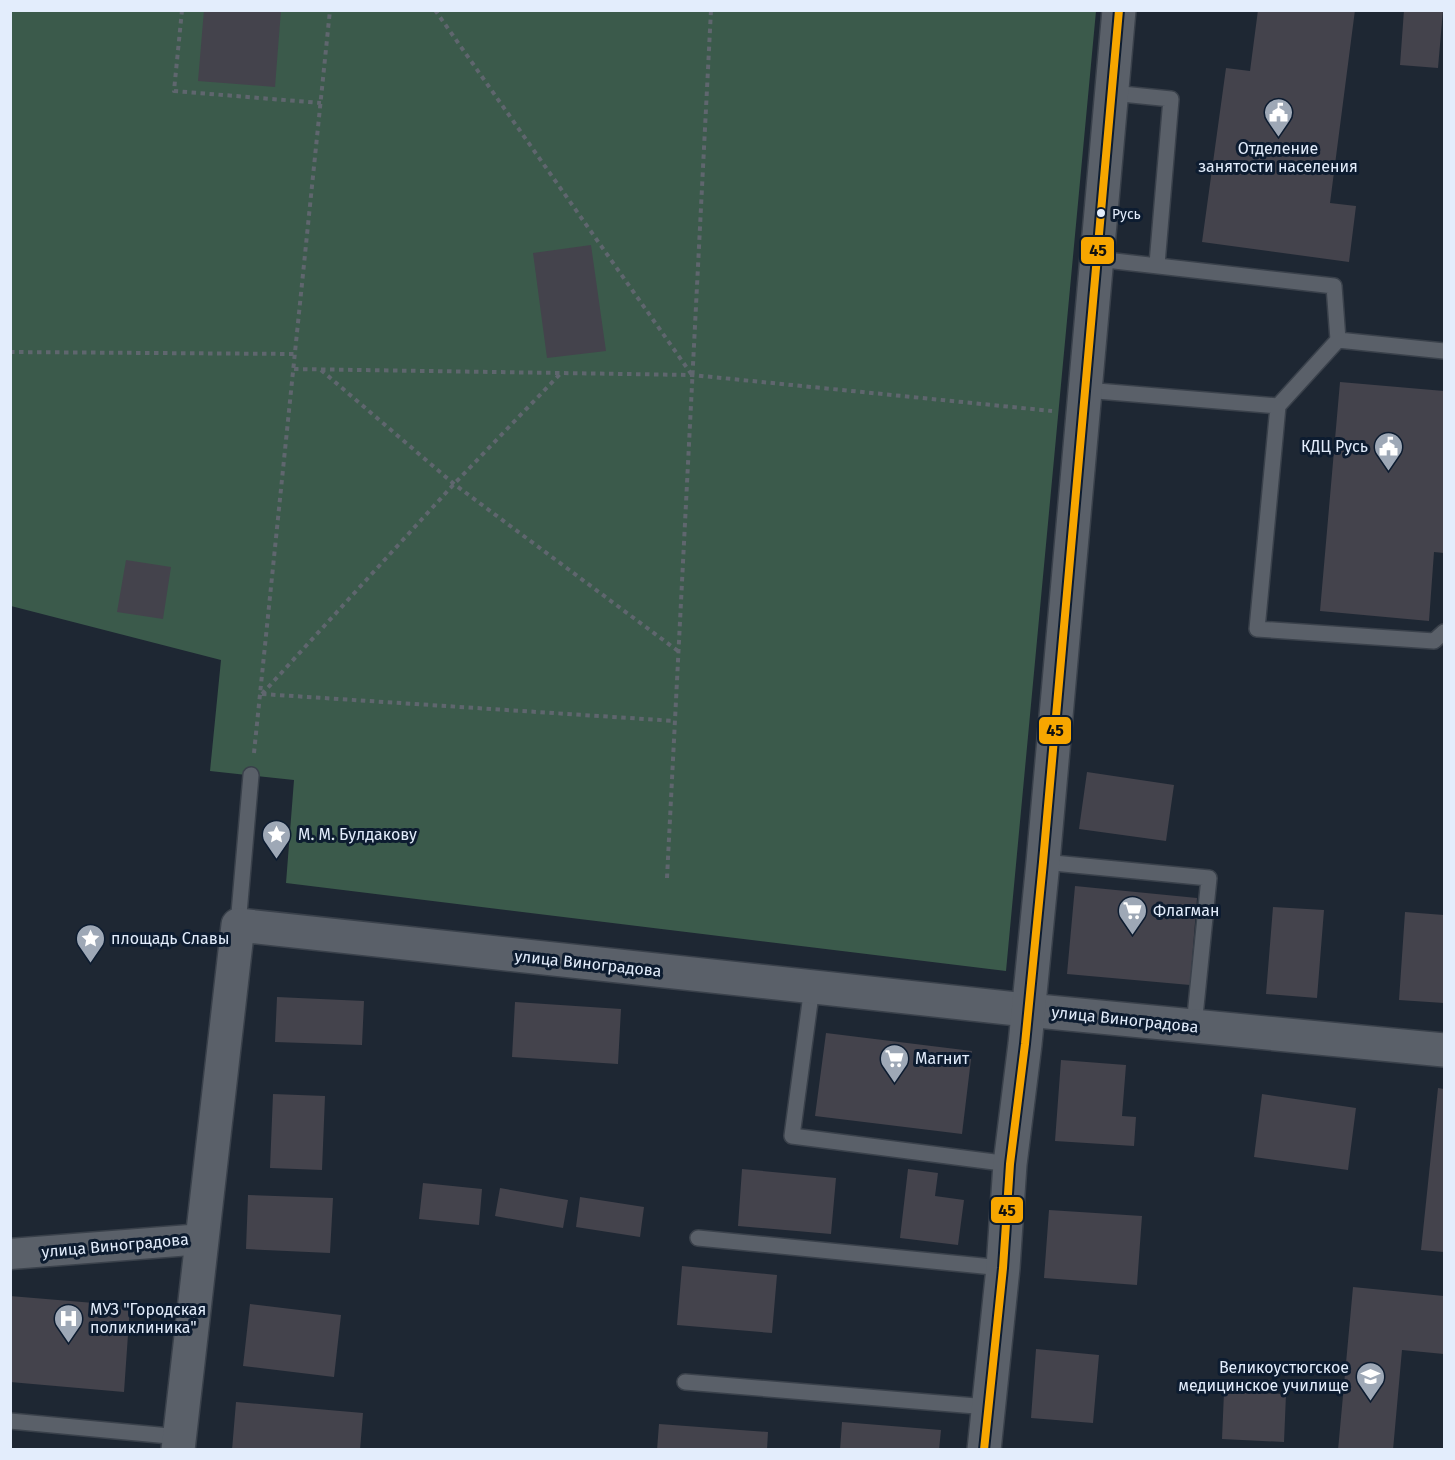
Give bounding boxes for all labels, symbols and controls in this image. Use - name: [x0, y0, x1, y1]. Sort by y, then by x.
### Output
- public building icon: Отделение занятости населения: [1262, 96, 1294, 138]
- place label: Отделение занятости населения: [1198, 139, 1358, 176]
- place label: Русь: [1112, 206, 1141, 223]
- marker: Русь: [1095, 207, 1107, 219]
- line badge: 45: [1080, 236, 1115, 265]
- text: 45: [1089, 241, 1107, 260]
- public building icon: КДЦ Русь: [1373, 430, 1405, 472]
- place label: КДЦ Русь: [1301, 437, 1368, 456]
- line badge: 45: [1038, 716, 1072, 745]
- text: 45: [1046, 721, 1064, 740]
- place icon: М. М. Булдакову: [261, 818, 293, 860]
- place label: М. М. Булдакову: [298, 825, 417, 844]
- supermarket icon: Флагман: [1116, 894, 1148, 936]
- place label: Флагман: [1153, 901, 1219, 920]
- place icon: площадь Славы: [74, 922, 106, 964]
- place label: площадь Славы: [111, 929, 230, 948]
- street label: улица Виноградова: [514, 946, 662, 981]
- street label: улица Виноградова: [1051, 1002, 1199, 1037]
- supermarket icon: Магнит: [878, 1042, 910, 1084]
- place label: Магнит: [915, 1049, 970, 1068]
- line badge: 45: [990, 1196, 1024, 1224]
- text: 45: [998, 1201, 1016, 1220]
- street label: улица Виноградова: [41, 1230, 189, 1261]
- place label: МУЗ "Городская поликлиника": [90, 1300, 206, 1337]
- hospital icon: МУЗ "Городская поликлиника": [53, 1302, 85, 1344]
- place label: Великоустюгское медицинское училище: [1178, 1358, 1349, 1395]
- school or university icon: Великоустюгское медицинское училище: [1354, 1360, 1386, 1402]

